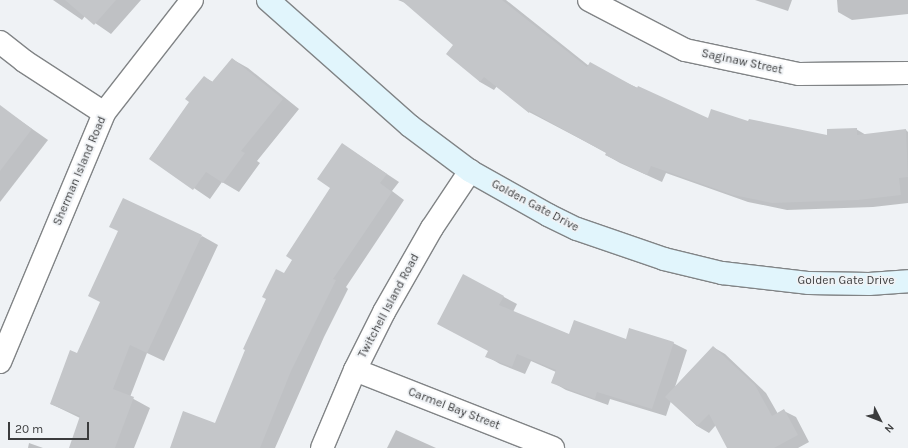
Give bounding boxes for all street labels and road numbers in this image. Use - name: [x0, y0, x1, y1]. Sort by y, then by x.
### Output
- street label: Saginaw Street: [700, 46, 784, 78]
- street label: Sherman Island Road: [50, 114, 110, 228]
- street label: Golden Gate Drive: [489, 177, 581, 235]
- street label: Twitchell Island Road: [355, 251, 423, 361]
- street label: Golden Gate Drive: [798, 274, 894, 288]
- street label: Carmel Bay Street: [406, 385, 502, 433]

